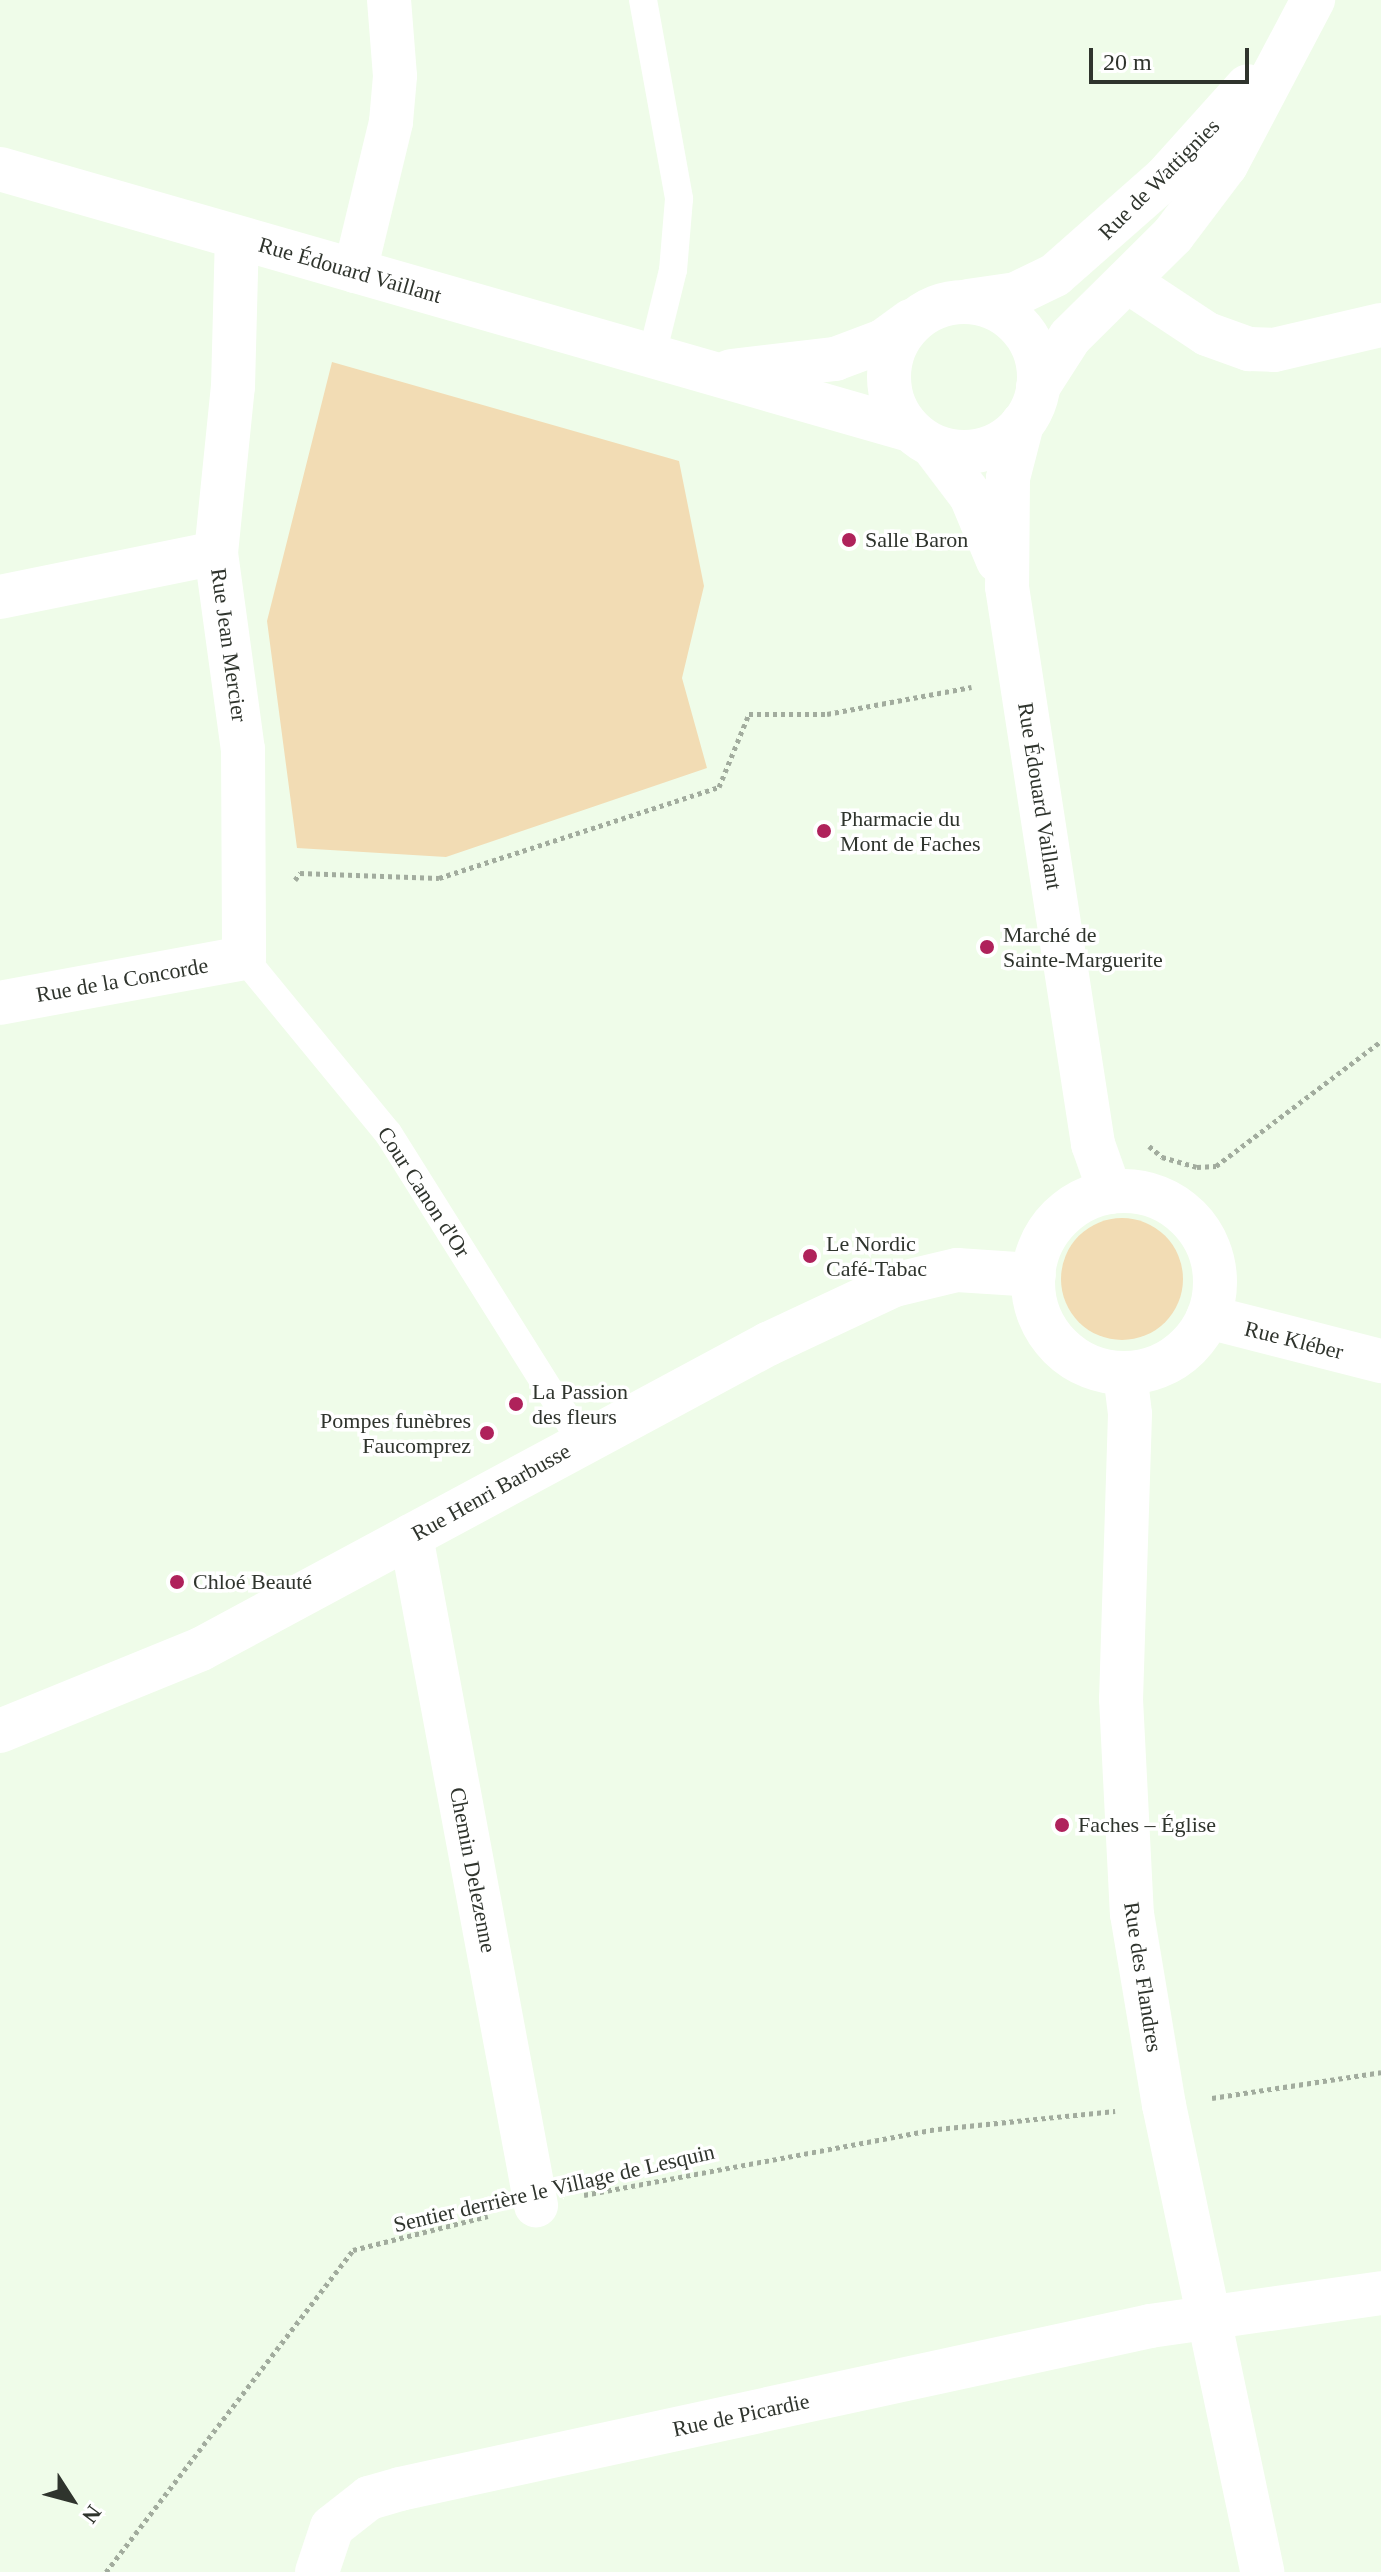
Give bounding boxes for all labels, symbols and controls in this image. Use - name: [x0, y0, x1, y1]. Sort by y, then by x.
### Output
- scale bar: [1093, 32, 1253, 82]
- text: 20 m: [1103, 49, 1152, 75]
- street label: Rue de Wattignies: [1093, 113, 1225, 245]
- street label: Rue Édouard Vaillant: [255, 231, 445, 309]
- place label: Salle Baron: [865, 527, 968, 553]
- marker: Salle Baron: [840, 531, 858, 549]
- street label: Rue Jean Mercier: [205, 566, 253, 724]
- street label: Rue Édouard Vaillant: [1012, 700, 1068, 892]
- place label: Pharmacie du Mont de Faches: [840, 805, 981, 856]
- marker: Pharmacie du Mont de Faches: [815, 822, 833, 840]
- place label: Marché de Sainte-Marguerite: [1003, 921, 1163, 972]
- marker: Marché de Sainte-Marguerite: [978, 938, 996, 956]
- street label: Rue de la Concorde: [34, 952, 210, 1008]
- street label: Cour Canon d'Or: [372, 1122, 476, 1262]
- place label: Le Nordic Café-Tabac: [826, 1230, 927, 1282]
- marker: Le Nordic Café-Tabac: [801, 1247, 819, 1265]
- street label: Rue Kléber: [1242, 1315, 1346, 1365]
- place label: La Passion des fleurs: [532, 1378, 628, 1430]
- marker: La Passion des fleurs: [507, 1395, 525, 1413]
- place label: Pompes funèbres Faucomprez: [320, 1407, 471, 1458]
- marker: Pompes funèbres Faucomprez: [478, 1424, 496, 1442]
- street label: Rue Henri Barbusse: [407, 1438, 575, 1546]
- place label: Chloé Beauté: [193, 1569, 312, 1595]
- marker: Chloé Beauté: [168, 1573, 186, 1591]
- street label: Chemin Delezenne: [444, 1785, 502, 1955]
- place label: Faches – Église: [1078, 1812, 1216, 1838]
- marker: Faches – Église: [1053, 1816, 1071, 1834]
- street label: Rue des Flandres: [1118, 1900, 1168, 2054]
- street label: Sentier derrière le Village de Lesquin: [391, 2138, 717, 2238]
- street label: Rue de Picardie: [670, 2388, 812, 2442]
- north arrow: [32, 2460, 112, 2540]
- text: N: [77, 2501, 107, 2528]

